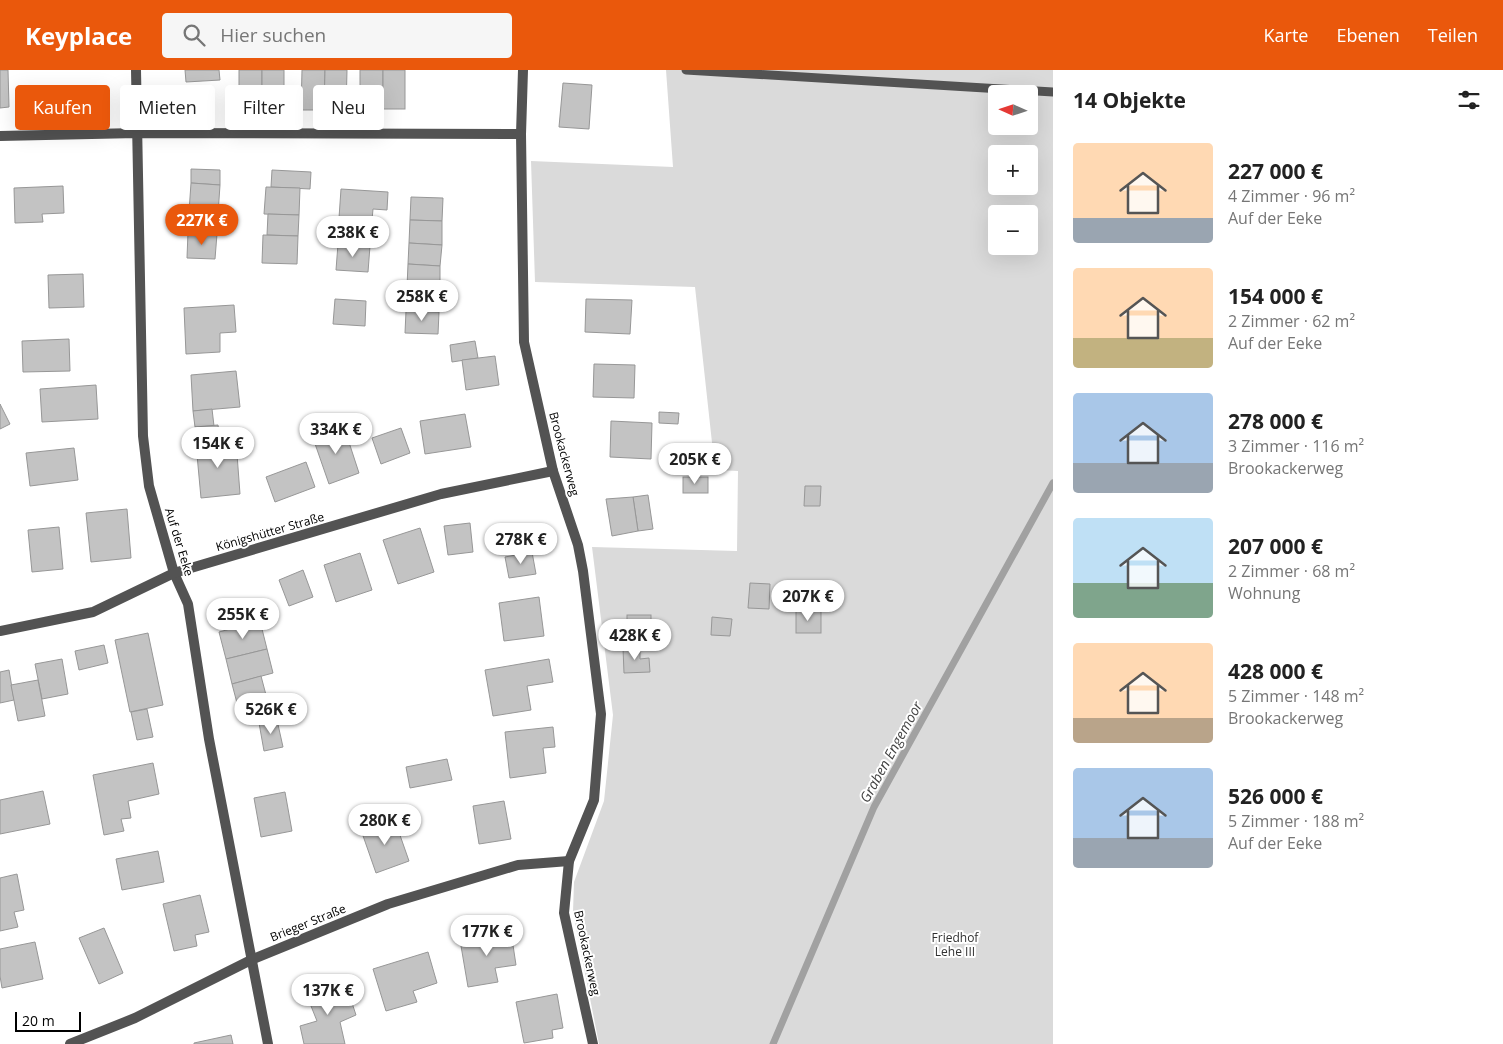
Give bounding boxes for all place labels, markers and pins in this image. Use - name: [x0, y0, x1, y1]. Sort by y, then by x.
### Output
- pin: 227K €: [161, 204, 243, 246]
- pin: 238K €: [312, 216, 394, 258]
- pin: 258K €: [381, 280, 463, 322]
- pin: 334K €: [295, 412, 377, 455]
- pin: 154K €: [177, 426, 259, 469]
- pin: 205K €: [654, 442, 736, 485]
- pin: 278K €: [480, 522, 562, 565]
- pin: 207K €: [767, 580, 849, 622]
- pin: 255K €: [202, 598, 284, 640]
- pin: 428K €: [594, 618, 676, 661]
- pin: 526K €: [230, 692, 312, 735]
- pin: 280K €: [344, 804, 426, 846]
- pin: 177K €: [446, 914, 528, 957]
- pin: 137K €: [287, 974, 369, 1016]

